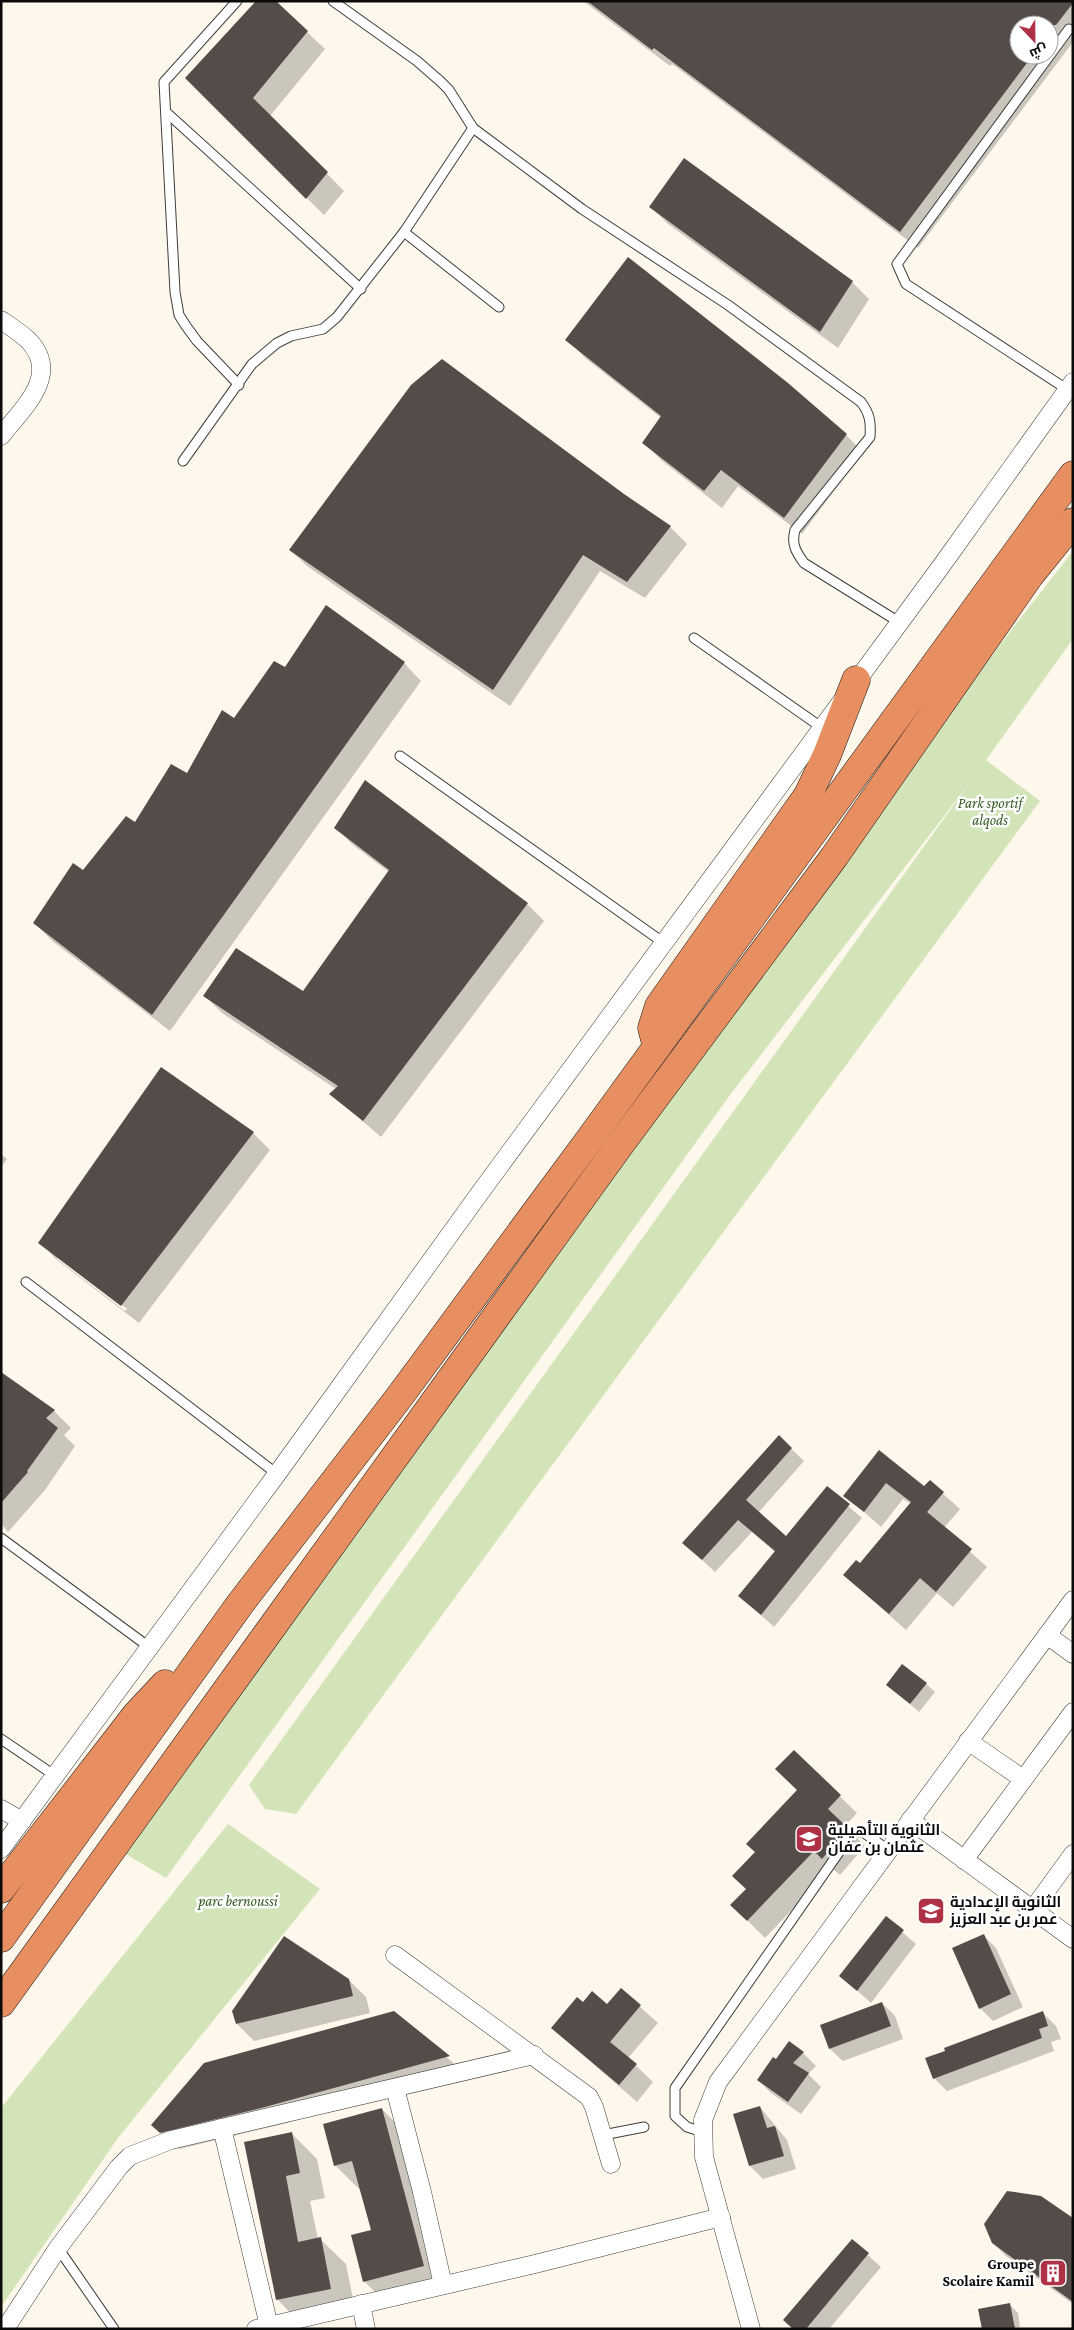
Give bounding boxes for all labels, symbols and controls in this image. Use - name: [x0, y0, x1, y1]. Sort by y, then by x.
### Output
- north arrow: [1009, 15, 1059, 65]
- text: ش: [1027, 40, 1050, 63]
- park label: Park sportif alqods: [958, 795, 1024, 829]
- place label: الثانوية التأهيلية عثمان بن عفان: [828, 1820, 940, 1856]
- school or university icon: الثانوية التأهيلية عثمان بن عفان: [794, 1824, 824, 1854]
- park label: parc bernoussi: [197, 1893, 279, 1910]
- place label: الثانوية الإعدادية عمر بن عبد العزيز: [949, 1894, 1061, 1928]
- school or university icon: الثانوية الإعدادية عمر بن عبد العزيز: [916, 1896, 946, 1926]
- place label: Groupe Scolaire Kamil: [942, 2256, 1035, 2289]
- building icon: Groupe Scolaire Kamil: [1038, 2258, 1068, 2288]

